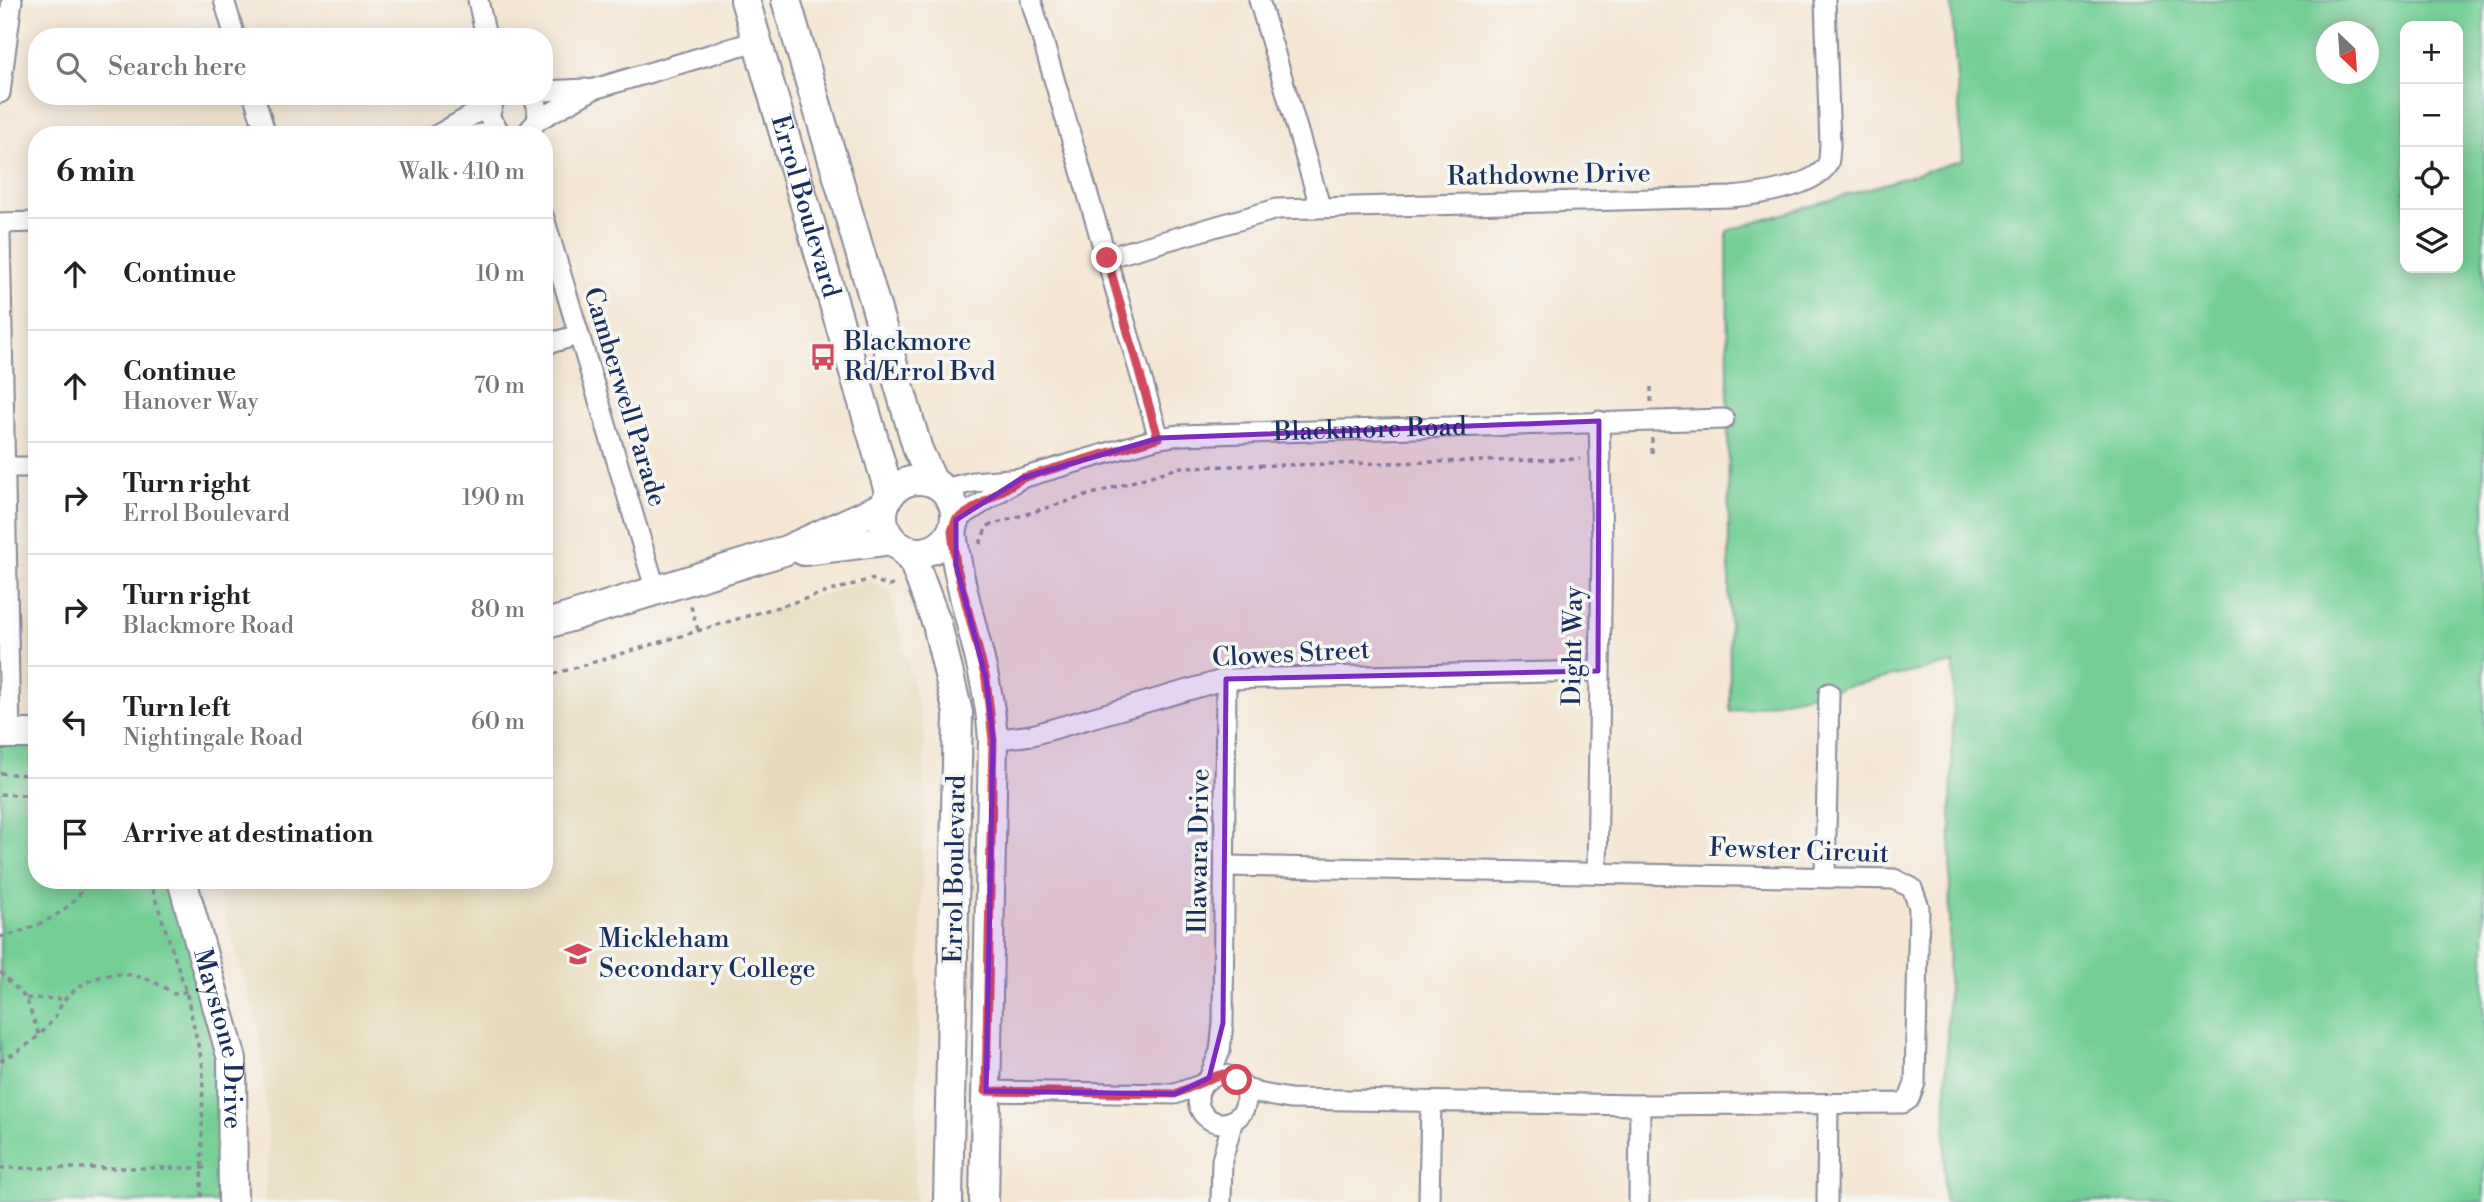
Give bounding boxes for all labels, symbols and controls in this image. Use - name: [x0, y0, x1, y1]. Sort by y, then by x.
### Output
- north arrow: [2316, 21, 2379, 84]
- map controls: [2400, 21, 2463, 273]
- button: +: [2400, 21, 2463, 84]
- search box: [28, 28, 553, 105]
- icon: search: [52, 48, 90, 86]
- text: Search here: [108, 51, 247, 83]
- button: −: [2400, 84, 2463, 147]
- street label: Errol Boulevard: [764, 111, 847, 302]
- button: locate: [2400, 147, 2463, 210]
- text: 6 min: [56, 153, 135, 191]
- street label: Rathdowne Drive: [1447, 157, 1651, 193]
- text: Walk · 410 m: [399, 158, 525, 186]
- button: layers: [2400, 210, 2463, 273]
- route end: [1091, 242, 1122, 273]
- icon: ahead: [56, 255, 94, 293]
- text: Continue: [123, 258, 236, 290]
- text: 10 m: [476, 260, 525, 288]
- street label: Camberwell Parade: [576, 284, 674, 510]
- place label: Blackmore Rd/Errol Bvd: [843, 326, 996, 388]
- bus stop icon: Blackmore Rd/Errol Bvd: [808, 342, 838, 372]
- text: Continue: [123, 356, 236, 388]
- icon: ahead: [56, 367, 94, 405]
- text: 70 m: [474, 372, 525, 400]
- text: Hanover Way: [123, 388, 259, 416]
- street label: Blackmore Road: [1272, 411, 1467, 448]
- text: Turn right: [123, 468, 251, 500]
- icon: right: [56, 479, 94, 517]
- text: 190 m: [462, 484, 525, 512]
- text: Errol Boulevard: [123, 500, 290, 528]
- text: Turn right: [123, 580, 251, 612]
- street label: Dight Way: [1556, 585, 1590, 706]
- icon: right: [56, 591, 94, 629]
- text: 80 m: [471, 596, 525, 624]
- text: Blackmore Road: [123, 612, 294, 640]
- street label: Clowes Street: [1211, 634, 1371, 674]
- text: Turn left: [123, 692, 231, 724]
- icon: left: [56, 703, 94, 741]
- text: 60 m: [471, 708, 525, 736]
- text: Nightingale Road: [123, 724, 303, 752]
- street label: Illawara Drive: [1182, 768, 1216, 934]
- street label: Errol Boulevard: [937, 774, 973, 964]
- icon: arrive: [56, 815, 94, 853]
- text: Arrive at destination: [123, 818, 373, 850]
- street label: Fewster Circuit: [1709, 832, 1889, 870]
- place label: Mickleham Secondary College: [599, 923, 816, 985]
- school or university icon: Mickleham Secondary College: [563, 939, 593, 969]
- street label: Maystone Drive: [186, 945, 248, 1129]
- route start: [1221, 1064, 1252, 1095]

